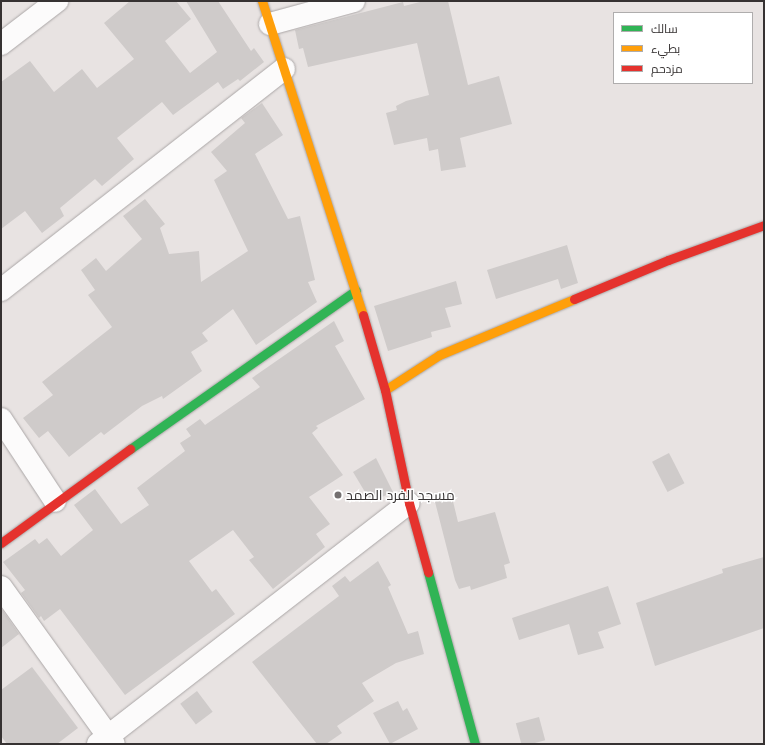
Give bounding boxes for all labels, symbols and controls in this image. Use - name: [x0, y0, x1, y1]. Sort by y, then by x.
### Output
- legend: [613, 12, 753, 84]
- text: سالك: [651, 22, 678, 36]
- text: بطيء: [651, 42, 680, 56]
- text: مزدحم: [651, 62, 683, 76]
- place label: مسجد الفرد الصمد: [346, 487, 455, 503]
- marker: مسجد الفرد الصمد: [333, 490, 343, 500]

